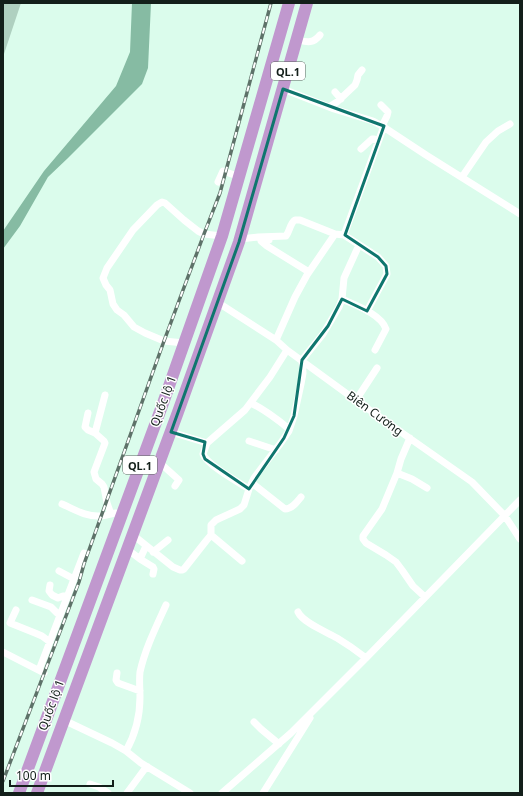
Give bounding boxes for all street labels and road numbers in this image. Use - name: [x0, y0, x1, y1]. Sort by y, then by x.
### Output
- road number: QL.1: [271, 62, 305, 80]
- street label: Quốc lộ 1: [146, 373, 180, 429]
- street label: Biên Cương: [343, 387, 407, 439]
- road number: QL.1: [123, 456, 157, 474]
- street label: Quốc lộ 1: [34, 677, 68, 733]

